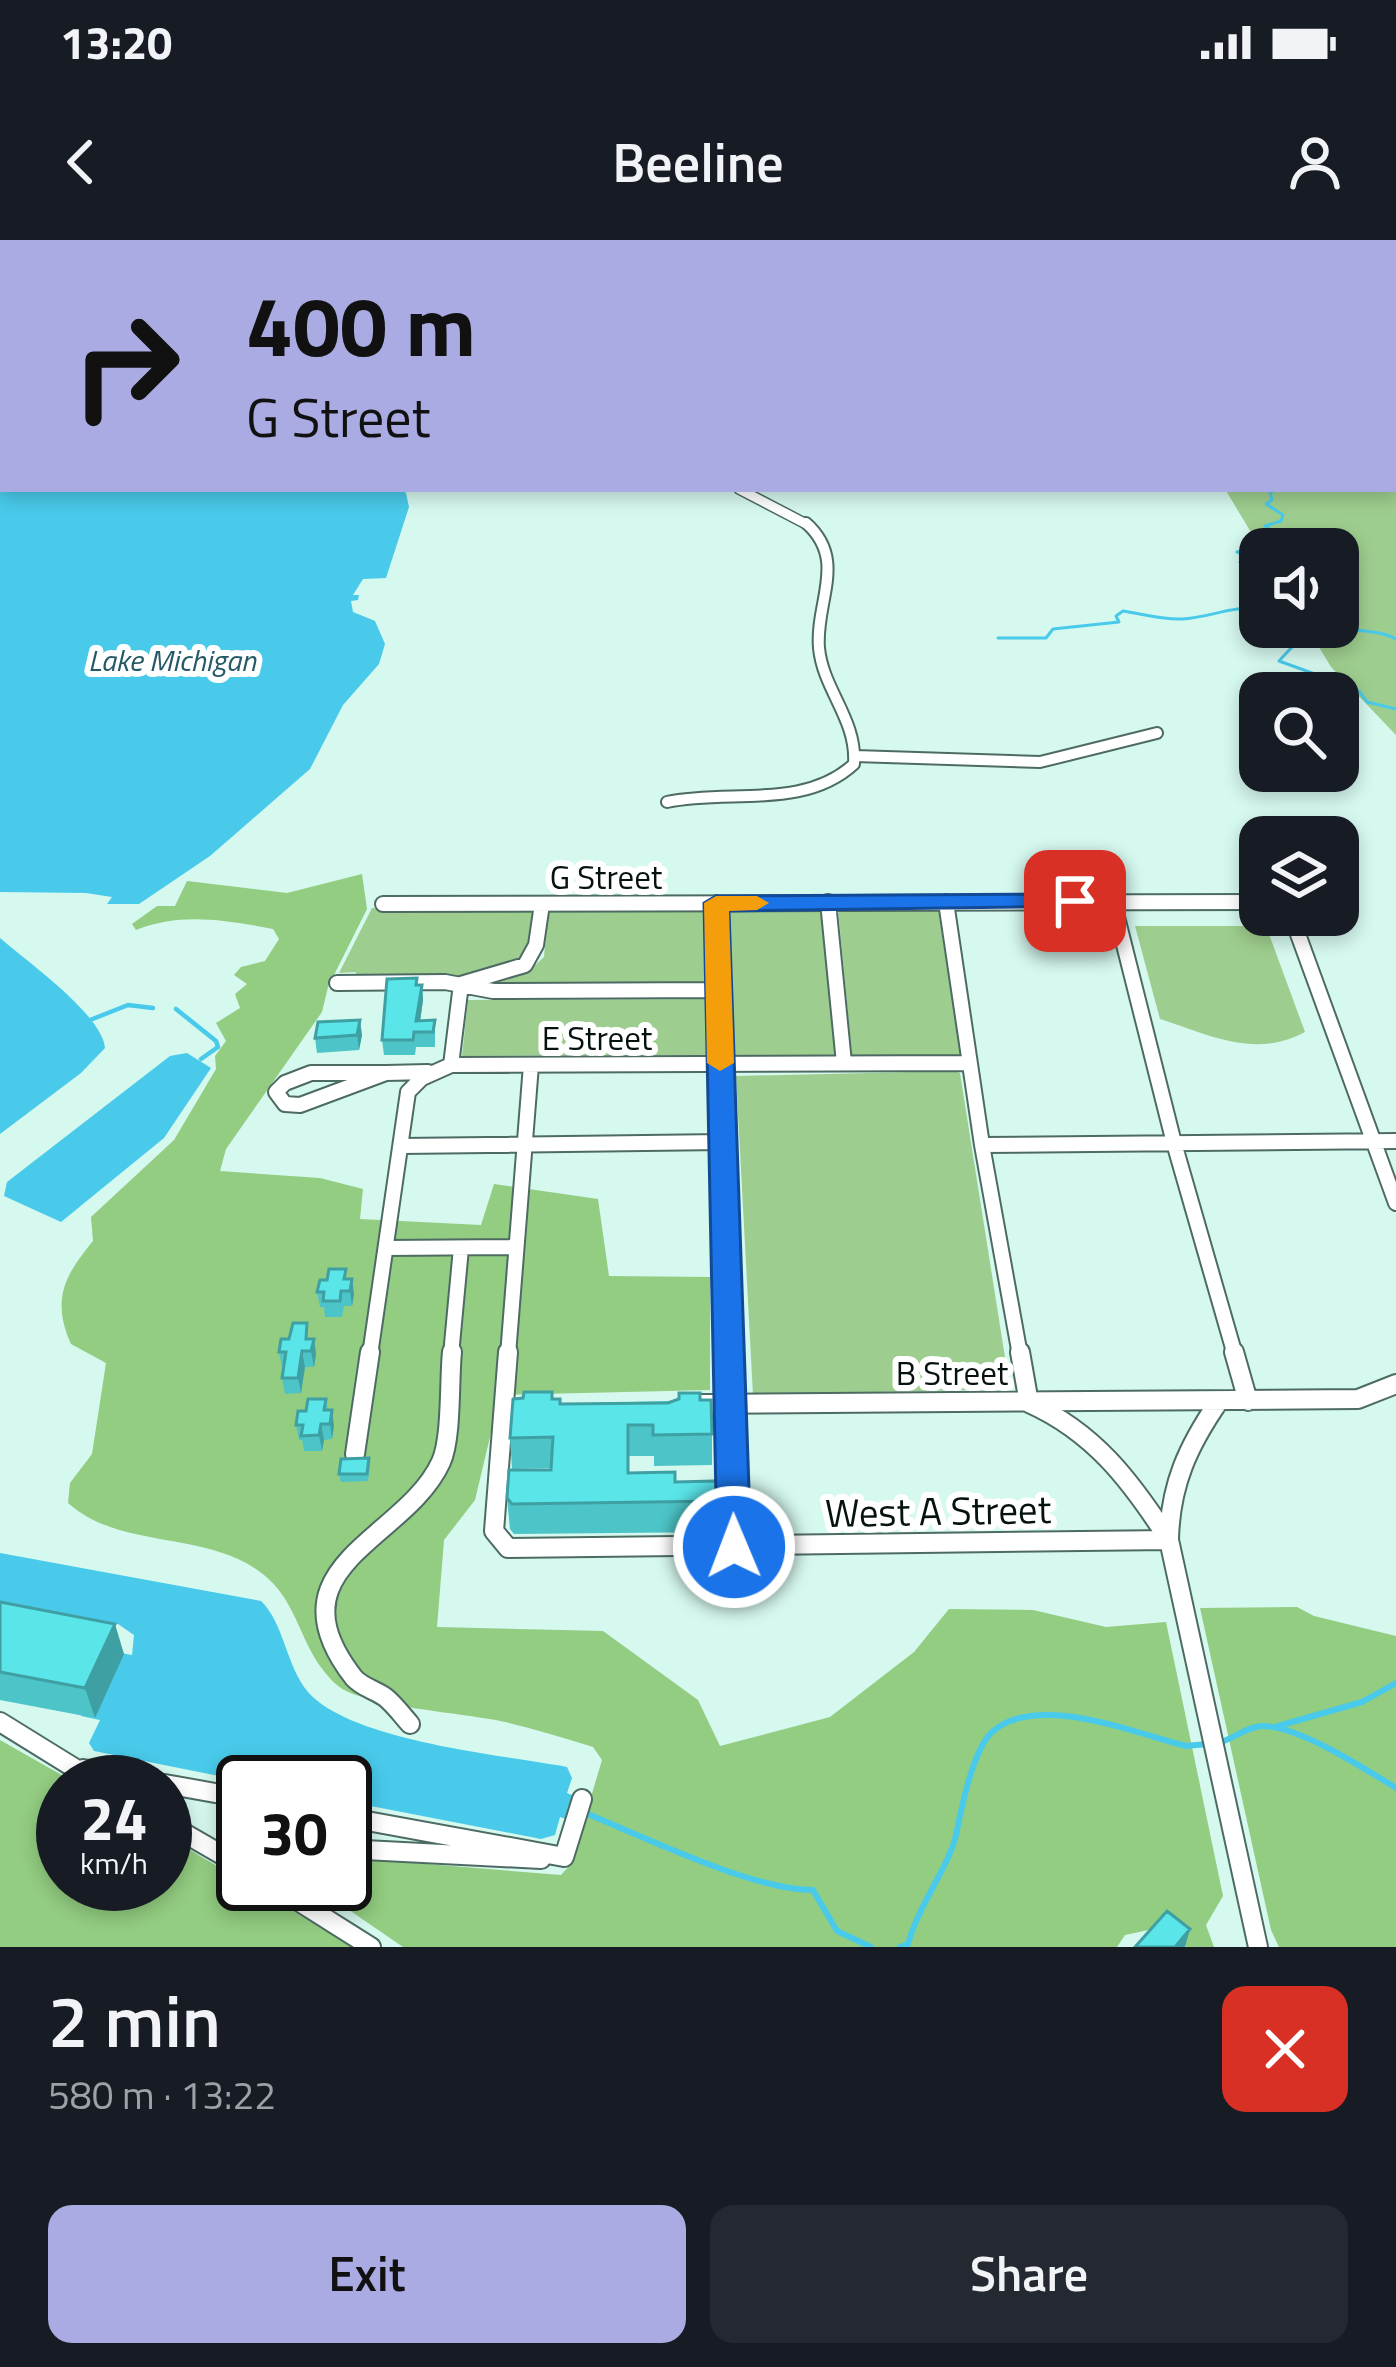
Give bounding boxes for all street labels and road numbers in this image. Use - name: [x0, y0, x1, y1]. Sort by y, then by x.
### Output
- street label: G Street: [550, 852, 663, 902]
- street label: E Street: [542, 1013, 653, 1063]
- street label: B Street: [896, 1348, 1009, 1398]
- street label: West A Street: [824, 1479, 1052, 1542]

